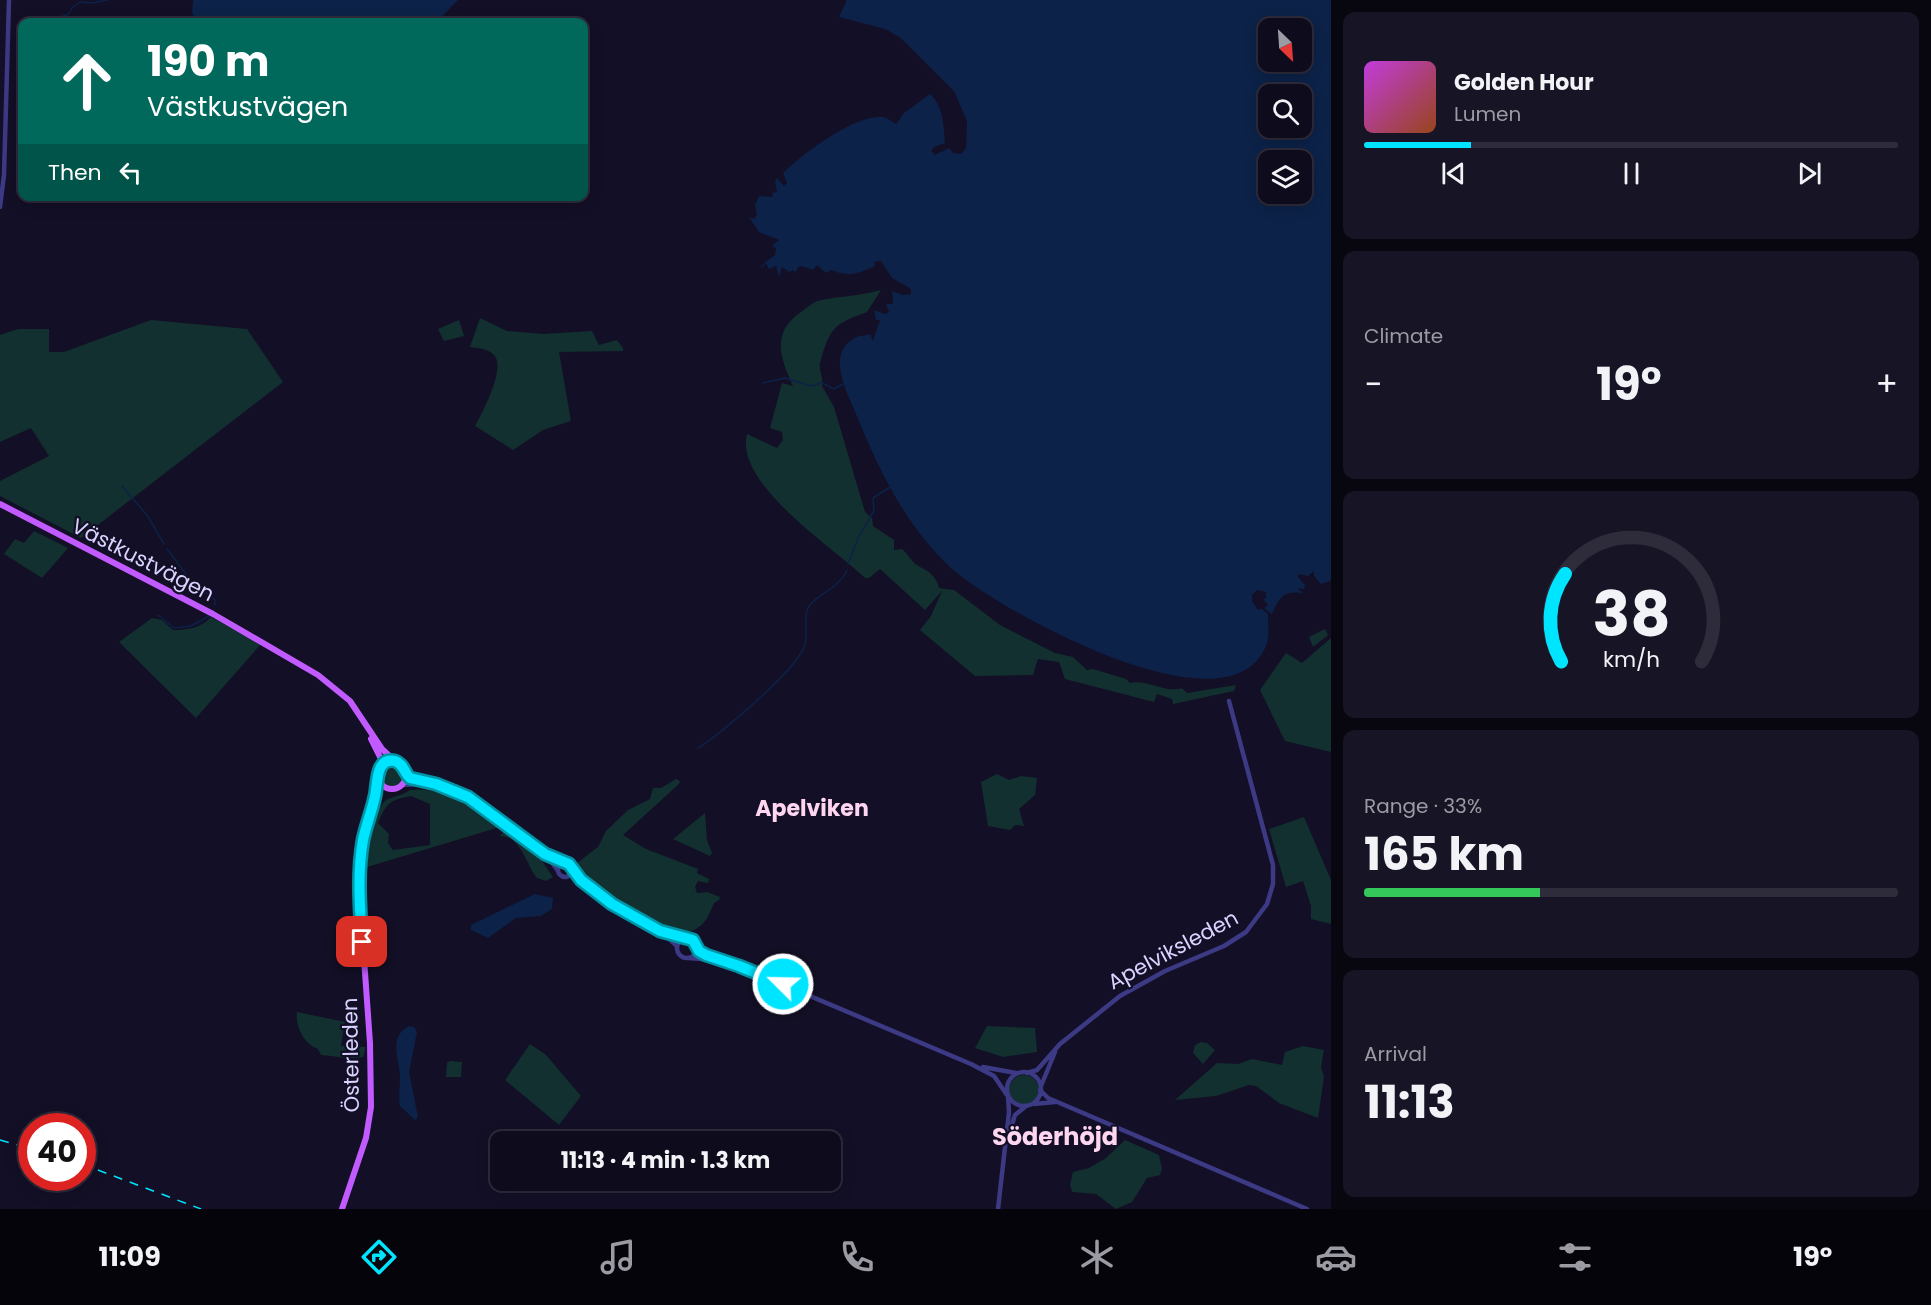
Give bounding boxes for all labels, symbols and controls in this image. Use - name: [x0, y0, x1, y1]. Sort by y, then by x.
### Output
- north arrow: [1258, 18, 1312, 72]
- map controls: [1258, 18, 1312, 204]
- text: 190 m: [147, 32, 269, 91]
- icon: ahead: [48, 42, 126, 120]
- text: Golden Hour: [1454, 67, 1594, 98]
- button: search: [1258, 84, 1312, 138]
- text: Västkustvägen: [147, 88, 348, 125]
- text: Lumen: [1454, 100, 1521, 128]
- button: layers: [1258, 150, 1312, 204]
- icon: left: [114, 156, 147, 189]
- text: Then: [48, 157, 102, 188]
- icon: previous: [1437, 157, 1470, 190]
- icon: pause: [1615, 157, 1648, 190]
- icon: next: [1793, 157, 1826, 190]
- text: Climate: [1364, 322, 1443, 350]
- text: 19°: [1596, 353, 1662, 416]
- text: −: [1364, 361, 1382, 408]
- text: +: [1875, 361, 1898, 408]
- street label: Västkustvägen: [67, 511, 220, 608]
- text: 38: [1592, 570, 1670, 658]
- text: km/h: [1602, 644, 1660, 675]
- text: Range · 33%: [1364, 792, 1482, 820]
- district label: Apelviken: [755, 793, 869, 824]
- text: 165 km: [1364, 823, 1524, 886]
- street label: Apelviksleden: [1102, 903, 1243, 996]
- pin: [336, 916, 387, 967]
- icon: arrive: [345, 925, 378, 958]
- position arrow: [751, 952, 815, 1016]
- street label: Österleden: [335, 997, 366, 1113]
- text: Arrival: [1364, 1040, 1427, 1068]
- text: 11:13: [1364, 1071, 1455, 1134]
- speed limit sign: 40: [18, 1113, 96, 1191]
- district label: Söderhöjd: [992, 1120, 1118, 1153]
- text: 11:13 · 4 min · 1.3 km: [561, 1145, 770, 1176]
- icon: directions: [358, 1236, 400, 1278]
- icon: music: [597, 1236, 639, 1278]
- icon: phone: [836, 1236, 878, 1278]
- icon: climate: [1076, 1236, 1118, 1278]
- icon: car: [1315, 1236, 1357, 1278]
- icon: filters: [1554, 1236, 1596, 1278]
- text: 11:09: [99, 1238, 161, 1275]
- text: 19°: [1793, 1238, 1832, 1275]

